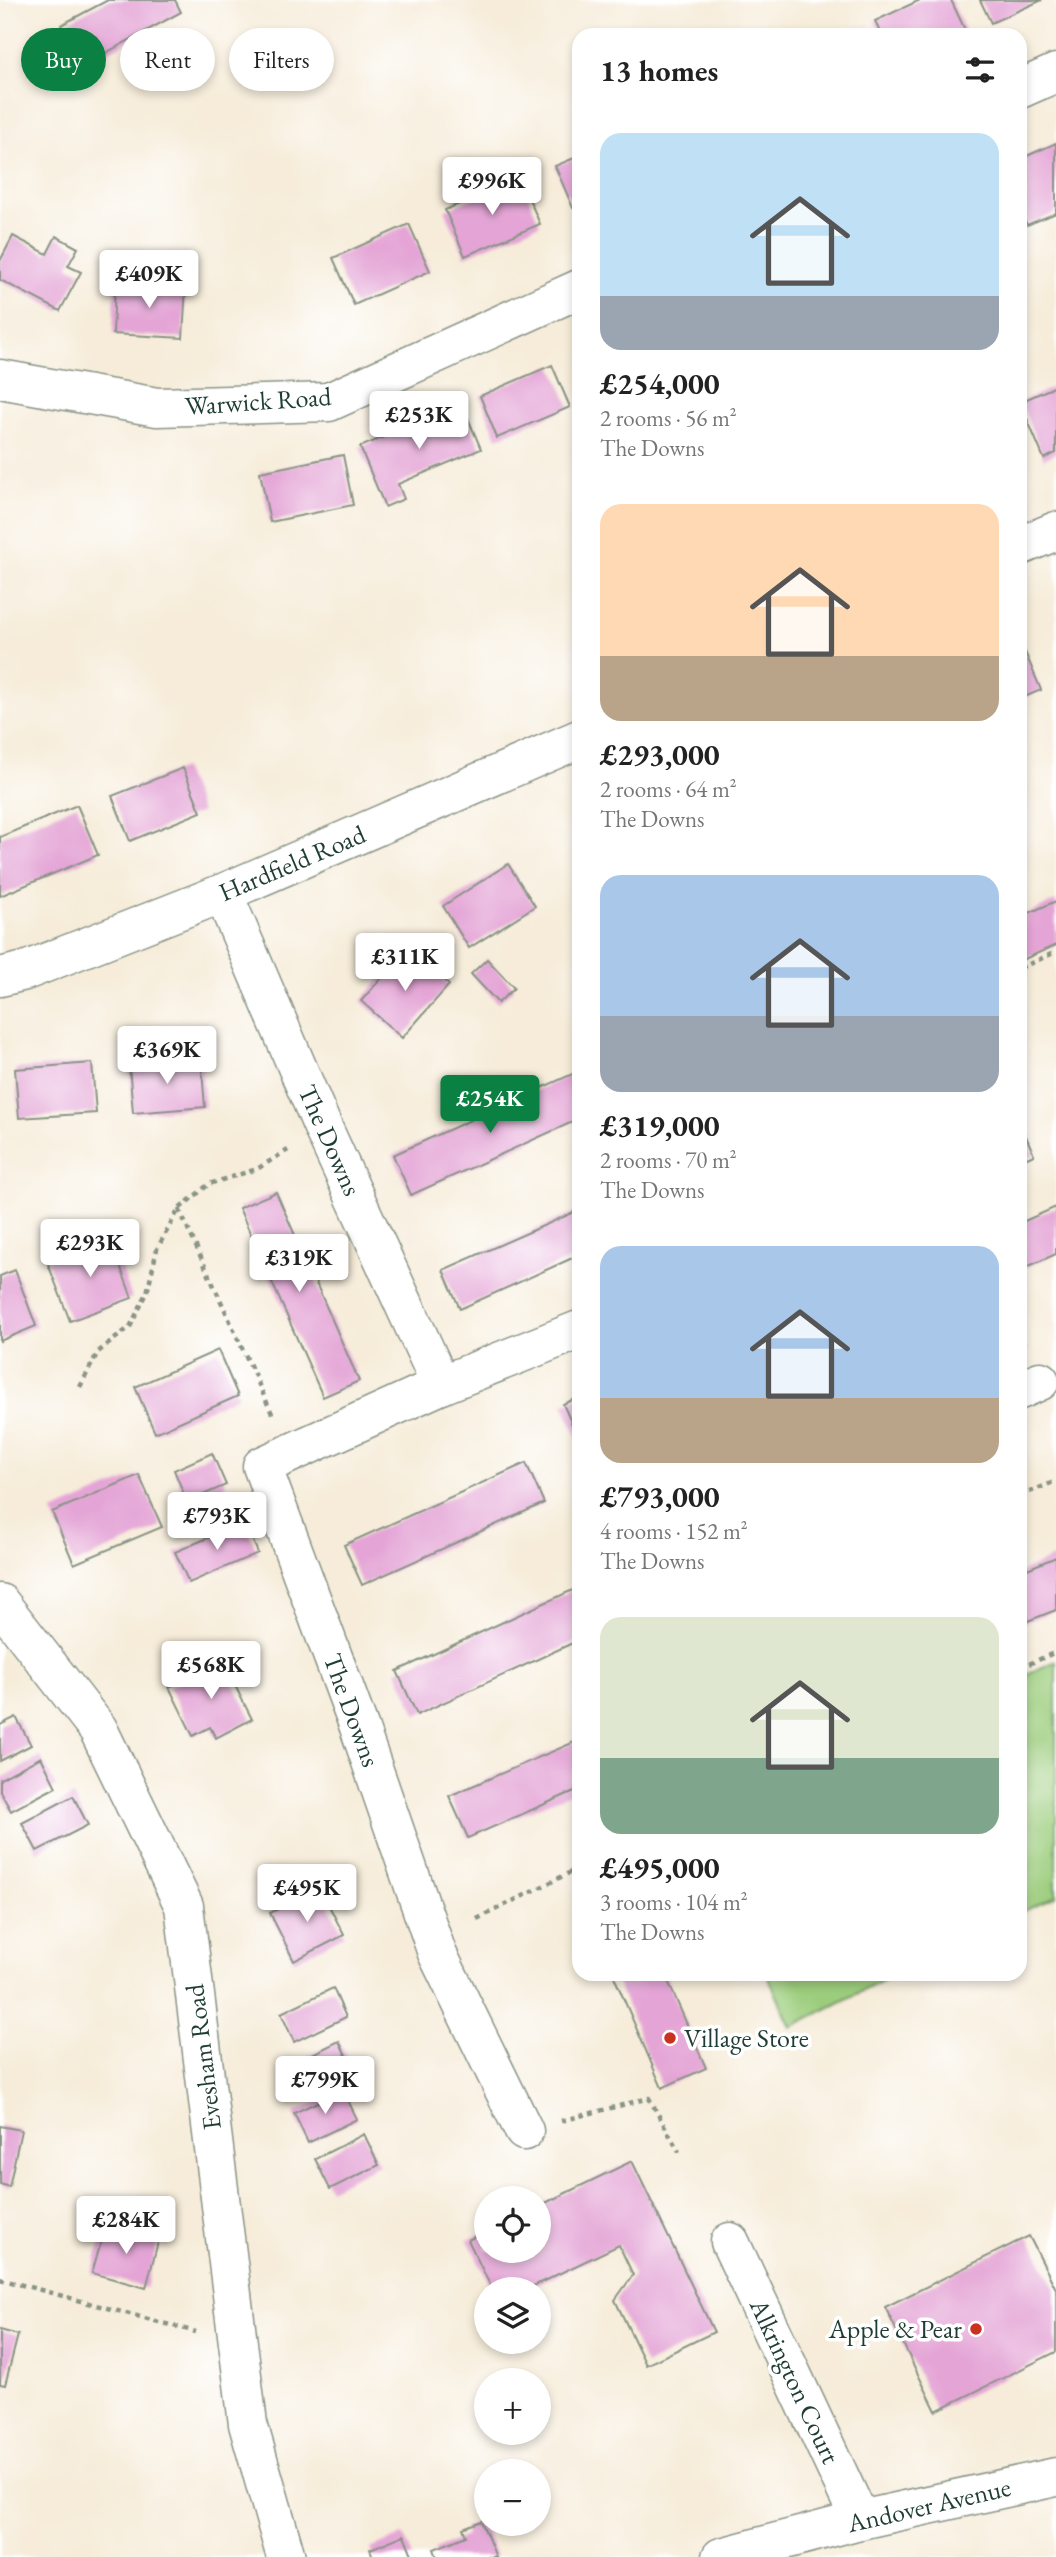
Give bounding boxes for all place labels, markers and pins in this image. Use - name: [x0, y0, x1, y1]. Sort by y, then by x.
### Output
- pin: £996K: [443, 158, 541, 217]
- pin: £409K: [100, 250, 198, 310]
- pin: £253K: [370, 392, 468, 451]
- pin: £311K: [356, 934, 454, 993]
- pin: £369K: [118, 1026, 216, 1086]
- pin: £254K: [441, 1076, 539, 1135]
- pin: £293K: [41, 1220, 139, 1279]
- pin: £319K: [250, 1234, 348, 1294]
- pin: £793K: [168, 1492, 266, 1552]
- pin: £568K: [162, 1642, 260, 1701]
- pin: £495K: [258, 1864, 356, 1924]
- place label: Village Store: [684, 2021, 809, 2055]
- marker: Village Store: [662, 2030, 678, 2046]
- pin: £799K: [276, 2056, 374, 2116]
- pin: £284K: [77, 2196, 175, 2256]
- place label: Apple & Pear: [828, 2312, 962, 2346]
- marker: Apple & Pear: [968, 2321, 984, 2337]

